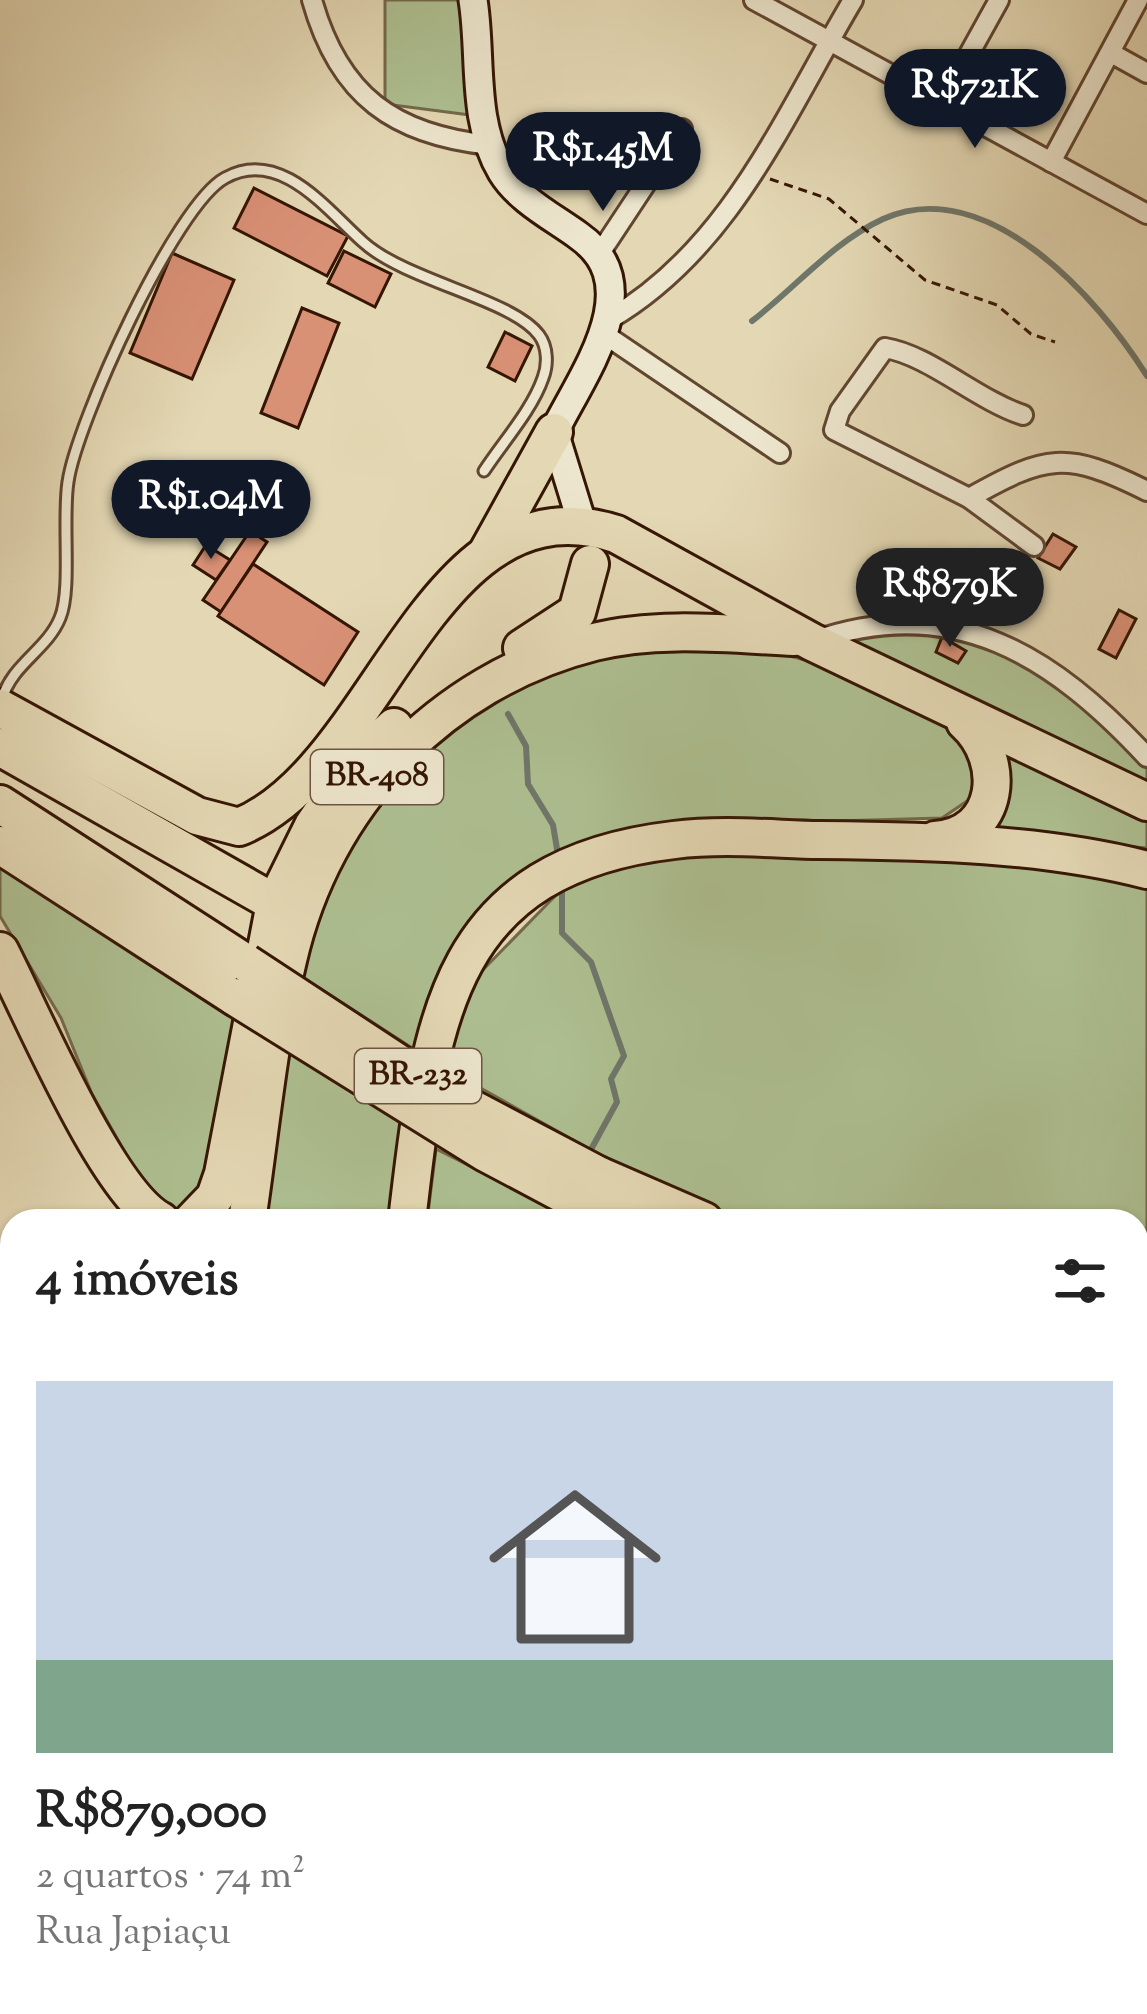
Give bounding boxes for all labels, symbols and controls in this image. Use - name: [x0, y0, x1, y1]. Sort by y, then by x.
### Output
- pin: R$721K: [877, 49, 1073, 151]
- text: R$721K: [911, 60, 1039, 116]
- pin: R$1.45M: [492, 112, 714, 214]
- text: R$1.45M: [533, 123, 673, 179]
- pin: R$1.04M: [100, 460, 322, 562]
- text: R$1.04M: [138, 471, 284, 527]
- pin: R$879K: [852, 548, 1048, 650]
- text: R$879K: [883, 559, 1017, 615]
- road number: BR-408: [311, 750, 443, 804]
- road number: BR-232: [355, 1049, 481, 1103]
- text: 4 imóveis: [36, 1245, 239, 1318]
- icon: filters: [1047, 1248, 1113, 1314]
- icon: home: [467, 1459, 683, 1675]
- text: R$879,000: [36, 1777, 267, 1850]
- text: 2 quartos · 74 m²: [36, 1850, 305, 1906]
- text: Rua Japiaçu: [36, 1906, 231, 1962]

